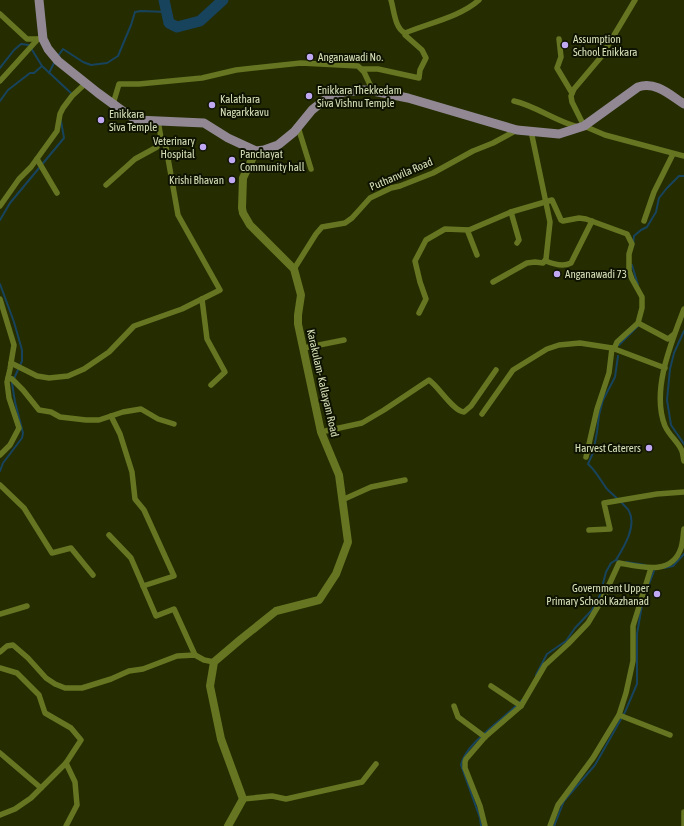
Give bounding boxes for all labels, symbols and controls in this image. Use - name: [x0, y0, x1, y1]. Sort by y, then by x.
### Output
- place label: Assumption School Enikkara: [573, 33, 637, 58]
- marker: Assumption School Enikkara: [560, 40, 570, 50]
- place label: Anganawadi No.: [318, 51, 383, 63]
- marker: Anganawadi No.: [305, 52, 315, 62]
- place label: Enikkara Thekkedam Siva Vishnu Temple: [317, 84, 402, 109]
- marker: Enikkara Thekkedam Siva Vishnu Temple: [304, 91, 314, 101]
- place label: Kalathara Nagarkkavu: [220, 93, 269, 118]
- marker: Kalathara Nagarkkavu: [207, 100, 217, 110]
- place label: Enikkara Siva Temple: [109, 108, 157, 133]
- marker: Enikkara Siva Temple: [96, 115, 106, 125]
- place label: Veterinary Hospital: [153, 135, 195, 160]
- marker: Veterinary Hospital: [198, 142, 208, 152]
- place label: Panchayat Community hall: [240, 148, 305, 173]
- marker: Panchayat Community hall: [227, 155, 237, 165]
- street label: Puthanvila Road: [368, 155, 434, 193]
- place label: Krishi Bhavan: [169, 174, 224, 186]
- marker: Krishi Bhavan: [227, 175, 237, 185]
- place label: Anganawadi 73: [565, 268, 627, 280]
- marker: Anganawadi 73: [552, 269, 562, 279]
- street label: Karakulam- Kallayam Road: [305, 328, 341, 438]
- place label: Harvest Caterers: [575, 442, 641, 454]
- marker: Harvest Caterers: [644, 443, 654, 453]
- place label: Government Upper Primary School Kazhanad: [546, 582, 650, 607]
- marker: Government Upper Primary School Kazhanad: [652, 589, 662, 599]

